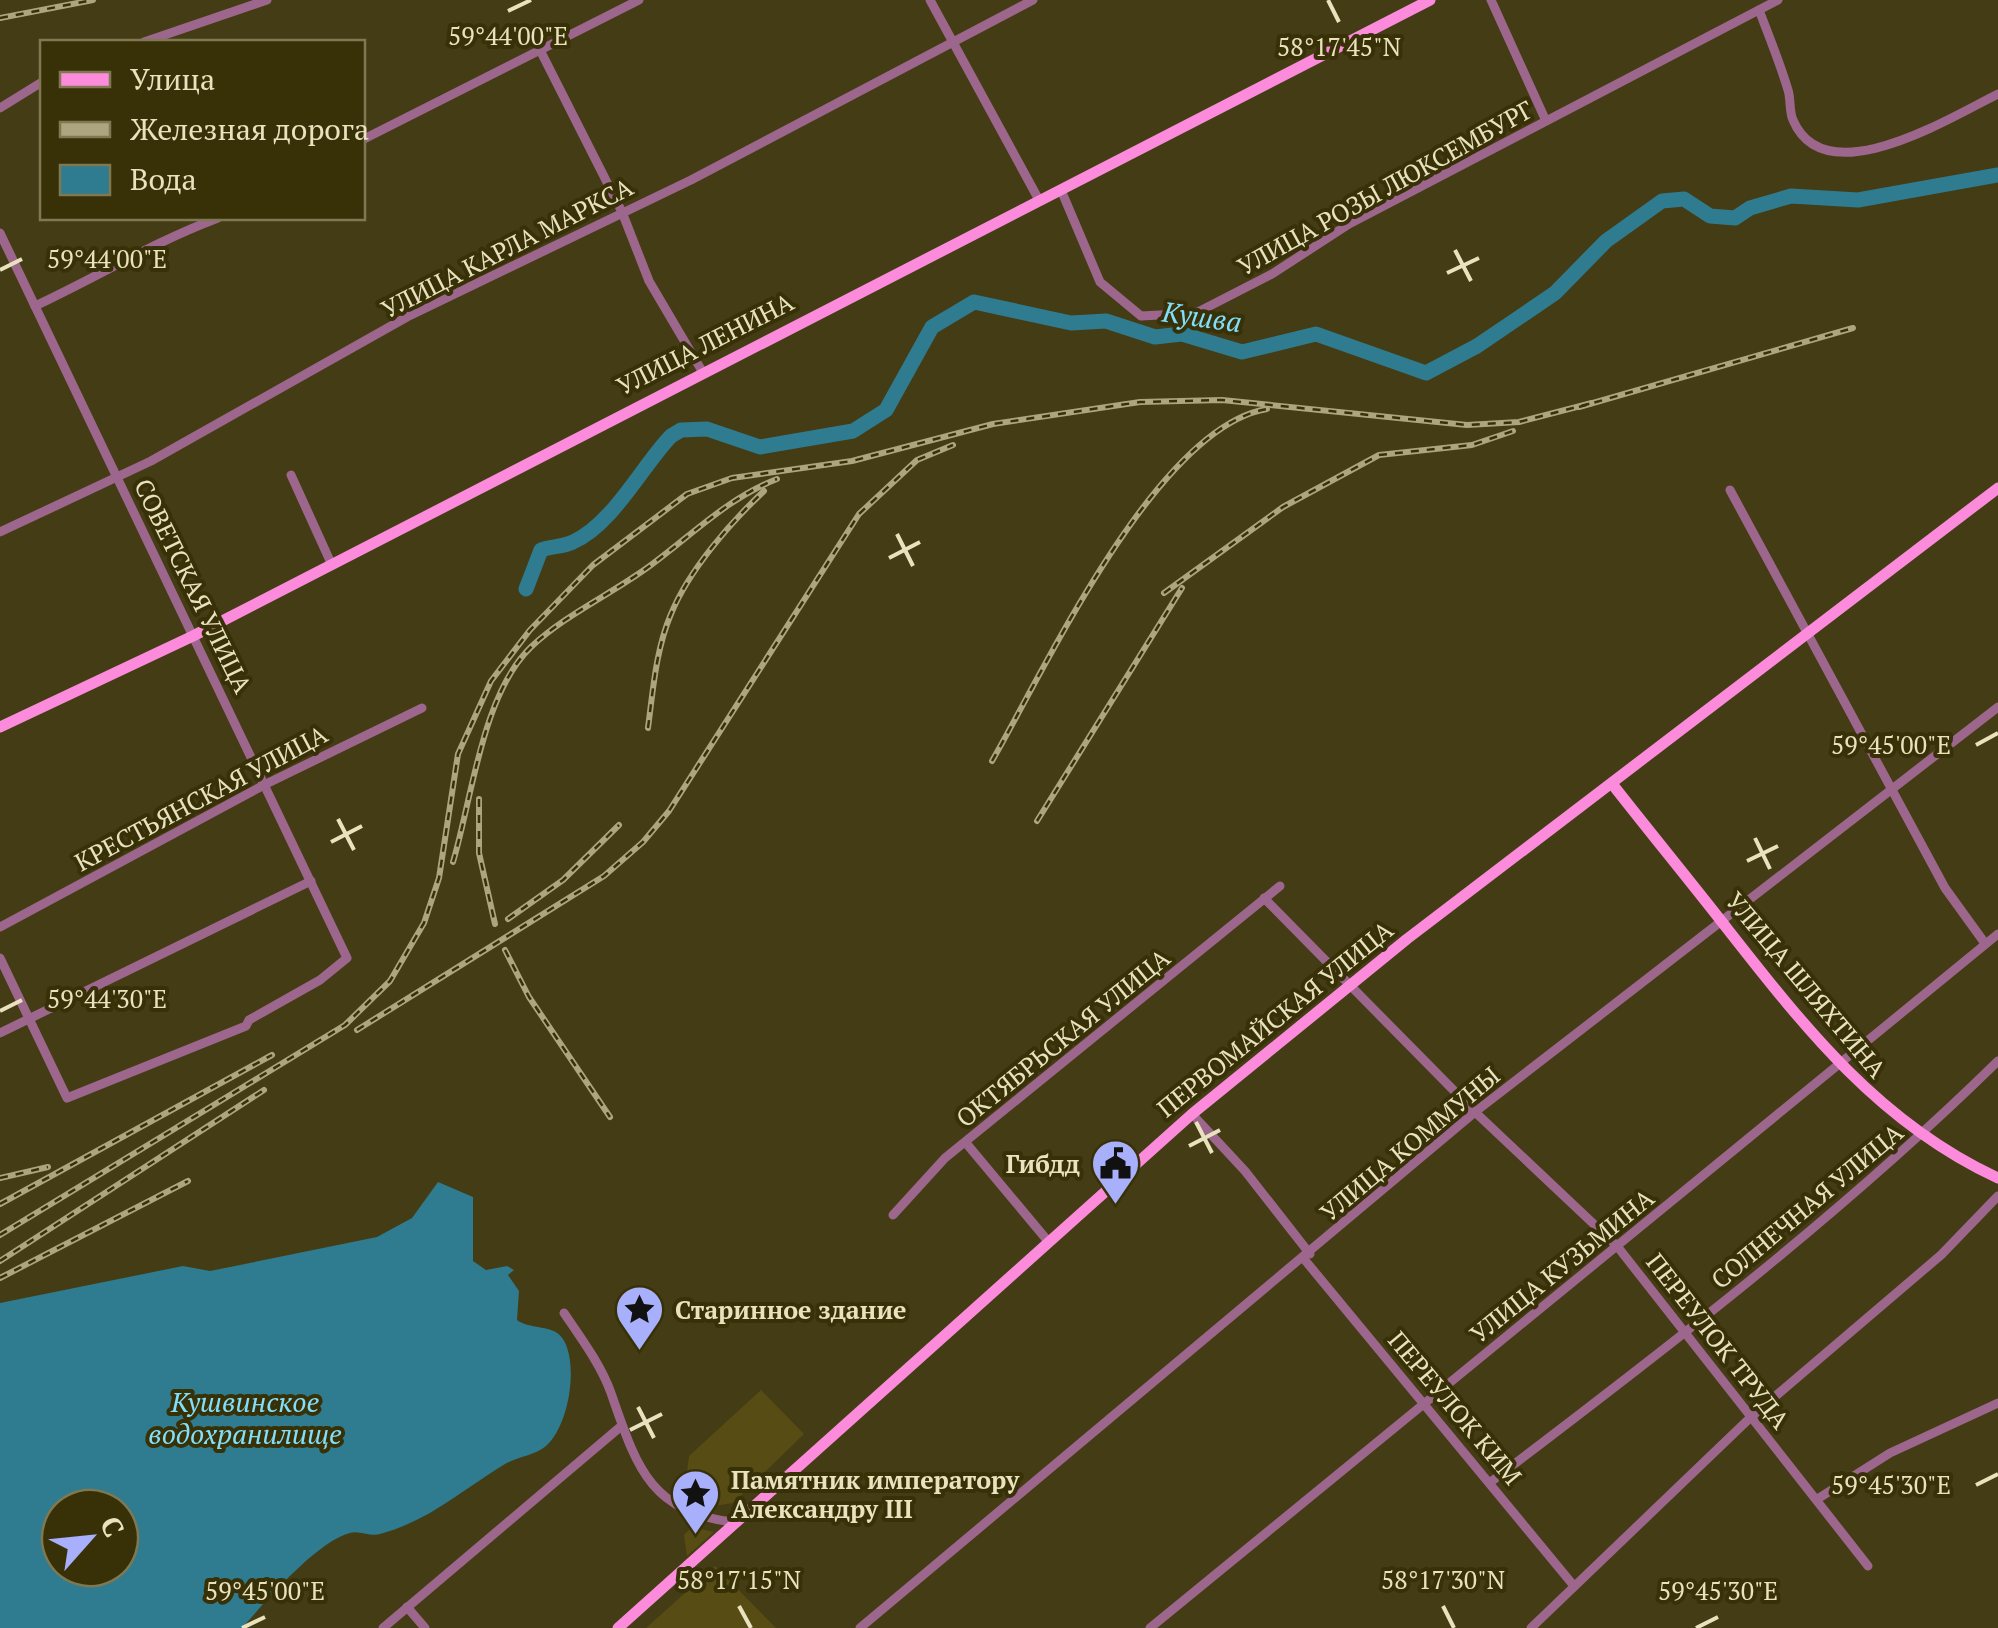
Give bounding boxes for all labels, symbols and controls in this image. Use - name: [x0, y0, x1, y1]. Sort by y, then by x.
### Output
- text: 59°44'00"E: [448, 19, 568, 52]
- text: 58°17'45"N: [1277, 30, 1401, 63]
- legend: [40, 40, 365, 220]
- text: Улица: [130, 59, 215, 99]
- street label: УЛИЦА РОЗЫ ЛЮКСЕМБУРГ: [1231, 92, 1539, 283]
- text: Железная дорога: [130, 109, 369, 149]
- text: Вода: [130, 159, 197, 199]
- street label: УЛИЦА КАРЛА МАРКСА: [375, 169, 639, 325]
- text: 59°44'00"E: [47, 242, 167, 275]
- street label: УЛИЦА ЛЕНИНА: [611, 284, 800, 402]
- water label: Кушва: [1159, 293, 1244, 340]
- street label: СОВЕТСКАЯ УЛИЦА: [127, 473, 260, 699]
- street label: КРЕСТЬЯНСКАЯ УЛИЦА: [69, 716, 334, 878]
- text: 59°45'00"E: [1831, 728, 1951, 761]
- street label: УЛИЦА ШЛЯХТИНА: [1719, 885, 1894, 1085]
- street label: ПЕРВОМАЙСКАЯ УЛИЦА: [1150, 913, 1400, 1124]
- street label: ОКТЯБРЬСКАЯ УЛИЦА: [949, 940, 1177, 1134]
- text: 59°44'30"E: [47, 982, 167, 1015]
- street label: УЛИЦА КОММУНЫ: [1313, 1059, 1506, 1228]
- street label: СОЛНЕЧНАЯ УЛИЦА: [1704, 1115, 1910, 1296]
- public building icon: Гибдд: [1089, 1138, 1141, 1206]
- place label: Гибдд: [1006, 1147, 1080, 1180]
- street label: УЛИЦА КУЗЬМИНА: [1463, 1181, 1661, 1350]
- street label: ПЕРЕУЛОК ТРУДА: [1640, 1246, 1798, 1436]
- place icon: Старинное здание: [614, 1284, 666, 1352]
- place label: Старинное здание: [675, 1293, 907, 1326]
- street label: ПЕРЕУЛОК КИМ: [1381, 1324, 1529, 1491]
- water label: Кушвинское водохранилище: [148, 1383, 342, 1452]
- place label: Памятник императору Александру III: [731, 1463, 1020, 1525]
- place icon: Памятник императору Александру III: [670, 1468, 722, 1536]
- text: 59°45'30"E: [1831, 1468, 1951, 1501]
- north arrow: [40, 1488, 140, 1588]
- text: С: [92, 1510, 133, 1543]
- text: 58°17'15"N: [677, 1563, 801, 1596]
- text: 58°17'30"N: [1381, 1563, 1505, 1596]
- text: 59°45'00"E: [205, 1574, 325, 1607]
- text: 59°45'30"E: [1658, 1574, 1778, 1607]

